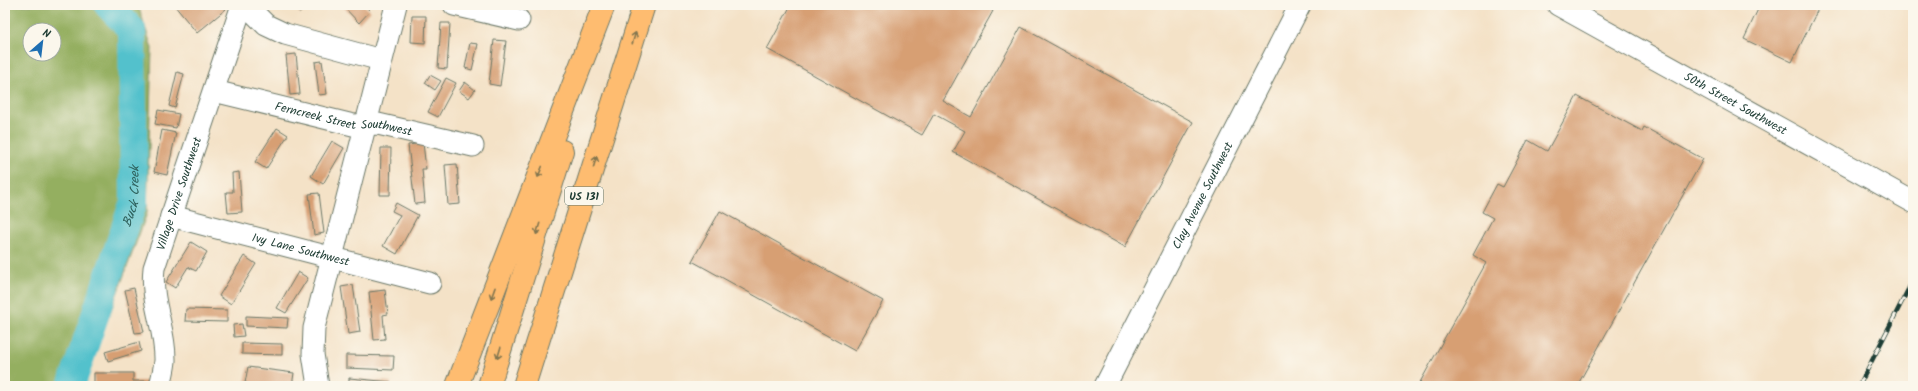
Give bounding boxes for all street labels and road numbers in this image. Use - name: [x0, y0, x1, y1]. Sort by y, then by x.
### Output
- street label: 50th Street Southwest: [1680, 68, 1791, 140]
- street label: Ferncreek Street Southwest: [273, 97, 414, 142]
- street label: Village Drive Southwest: [152, 134, 207, 253]
- street label: Clay Avenue Southwest: [1168, 138, 1239, 253]
- road number: US 131: [565, 187, 603, 205]
- street label: Ivy Lane Southwest: [250, 228, 352, 272]

